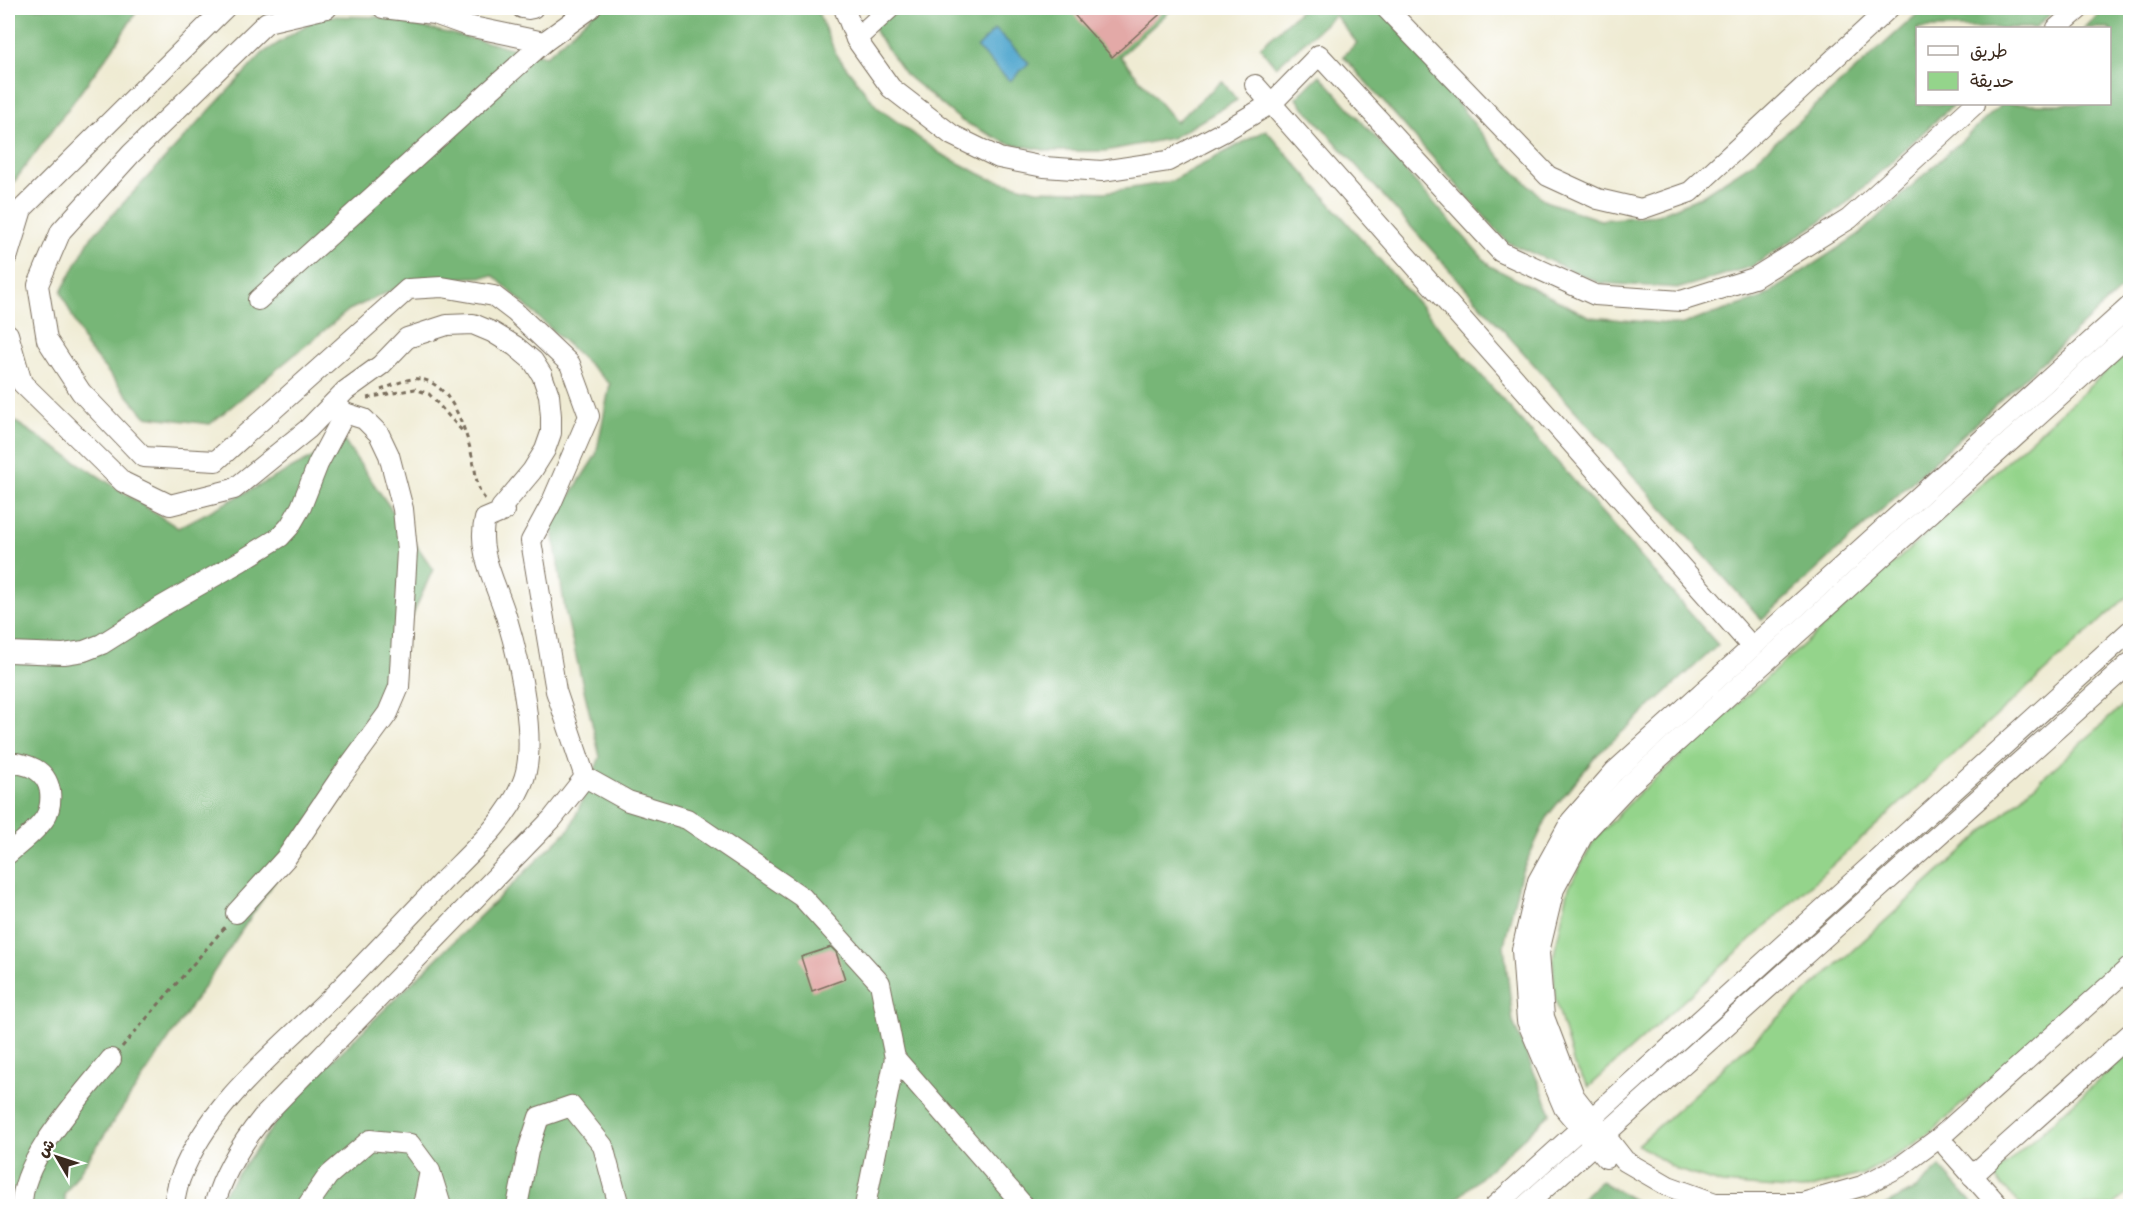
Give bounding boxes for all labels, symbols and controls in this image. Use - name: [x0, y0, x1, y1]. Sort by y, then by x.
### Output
- legend: [1916, 27, 2111, 105]
- text: طريق: [1970, 35, 2008, 67]
- text: حديقة: [1970, 65, 2014, 97]
- north arrow: [27, 1127, 87, 1187]
- text: ش: [29, 1132, 63, 1164]

